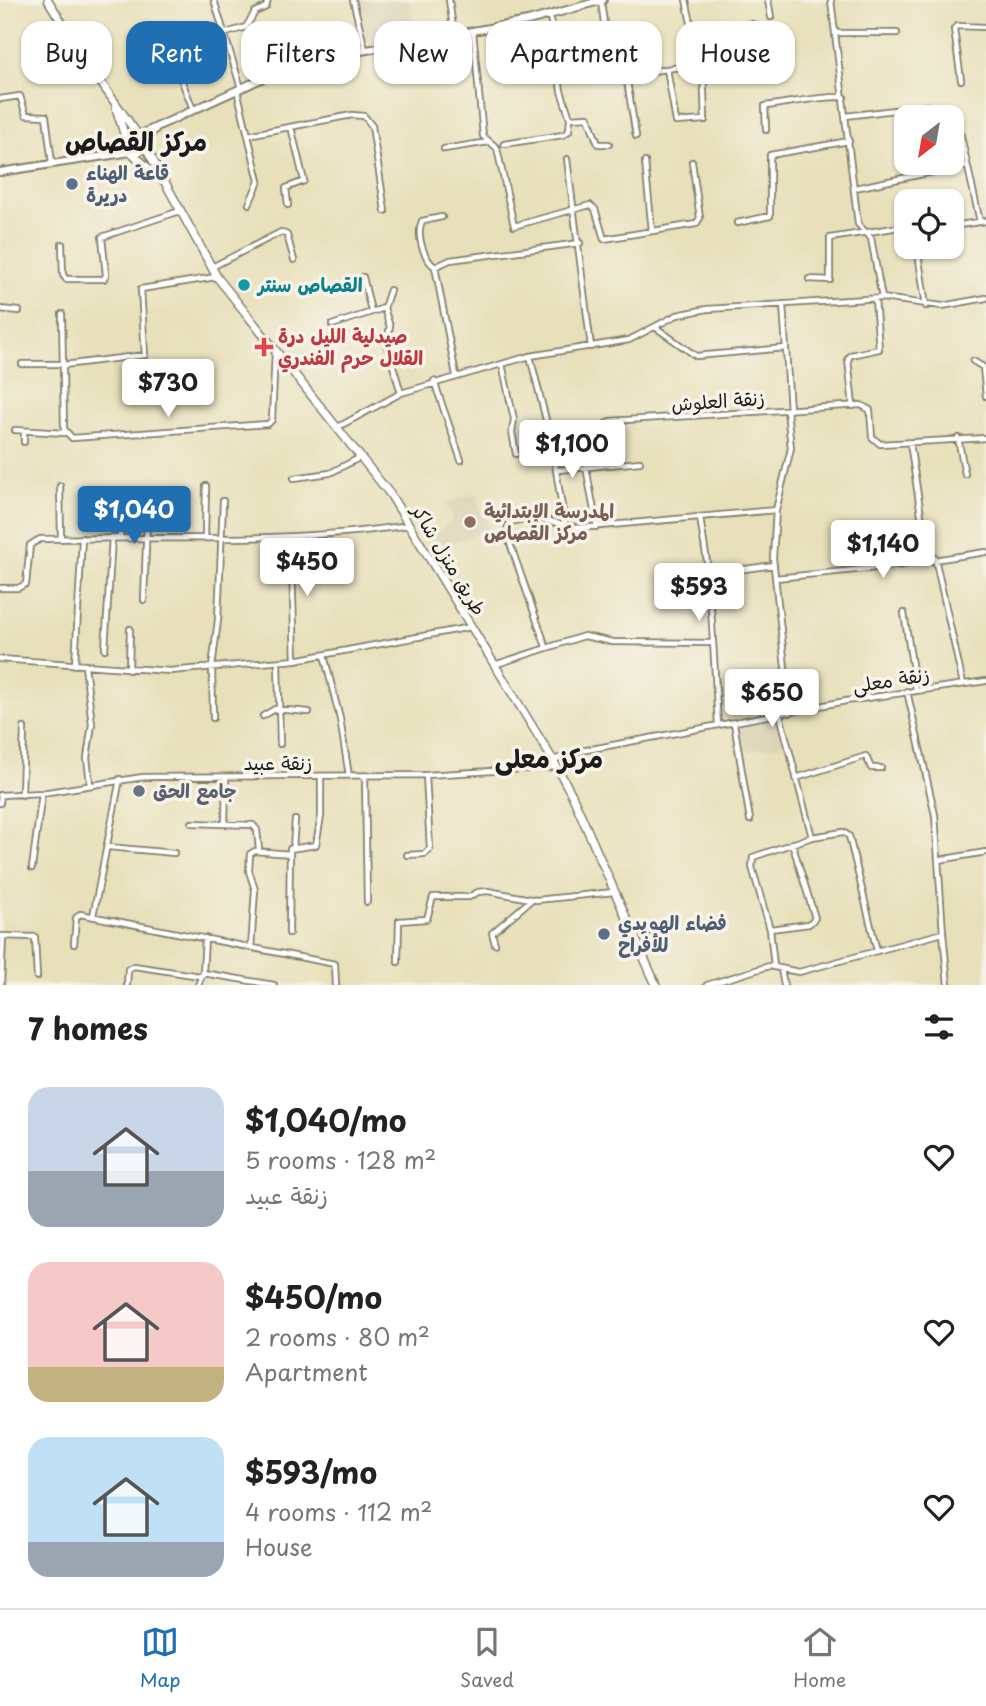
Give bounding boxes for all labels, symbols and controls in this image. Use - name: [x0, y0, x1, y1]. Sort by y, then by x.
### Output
- chip: Buy: [21, 21, 112, 84]
- chip: Rent: [126, 21, 227, 84]
- chip: Filters: [241, 21, 360, 84]
- chip: New: [374, 21, 472, 84]
- chip: Apartment: [486, 21, 662, 84]
- chip: House: [676, 21, 795, 84]
- north arrow: [894, 105, 964, 175]
- map controls: [894, 105, 964, 259]
- district label: مركز القصاص: [65, 121, 207, 160]
- place label: قاعة الهناء دريرة: [86, 158, 169, 208]
- marker: قاعة الهناء دريرة: [64, 176, 80, 192]
- button: locate: [894, 189, 964, 259]
- place label: القصاص سنتر: [256, 270, 363, 298]
- marker: القصاص سنتر: [236, 277, 252, 293]
- place label: صيدلية الليل درة القلال حرم الفندري: [278, 321, 423, 373]
- marker: صيدلية الليل درة القلال حرم الفندري: [256, 339, 272, 355]
- pin: $730: [127, 360, 209, 419]
- text: $730: [138, 364, 198, 399]
- street label: زنقة العلوش: [670, 383, 766, 417]
- pin: $1,100: [515, 420, 629, 480]
- text: $1,100: [535, 425, 609, 460]
- pin: $1,040: [77, 486, 191, 546]
- text: $1,040: [94, 491, 174, 526]
- place label: المدرسة الإبتدائية مركز القصاص: [484, 496, 614, 546]
- street label: طريق منزل شاكر: [405, 497, 494, 620]
- marker: المدرسة الإبتدائية مركز القصاص: [462, 514, 478, 530]
- pin: $1,140: [826, 520, 940, 580]
- text: $1,140: [847, 525, 919, 560]
- pin: $450: [266, 538, 348, 598]
- text: $450: [276, 543, 338, 578]
- pin: $593: [658, 564, 740, 623]
- text: $593: [670, 568, 728, 603]
- street label: زنقة معلى: [850, 659, 931, 699]
- pin: $650: [731, 670, 813, 729]
- text: $650: [741, 674, 803, 709]
- district label: مركز معلى: [495, 738, 603, 777]
- street label: زنقة عبيد: [244, 748, 312, 776]
- place label: جامع الحق: [153, 776, 236, 805]
- marker: جامع الحق: [131, 783, 147, 799]
- place label: فضاء الهويدي للأفراح: [618, 908, 727, 958]
- marker: فضاء الهويدي للأفراح: [596, 926, 612, 942]
- text: 7 homes: [28, 1005, 148, 1050]
- icon: filters: [920, 1008, 958, 1046]
- text: $1,040/mo: [245, 1097, 406, 1142]
- icon: home: [84, 1115, 168, 1199]
- icon: heart: [920, 1138, 958, 1176]
- text: 5 rooms · 128 m²: [245, 1142, 436, 1177]
- text: زنقة عبيد: [245, 1177, 328, 1212]
- text: $450/mo: [245, 1274, 382, 1319]
- icon: home: [84, 1290, 168, 1374]
- icon: heart: [920, 1313, 958, 1351]
- text: 2 rooms · 80 m²: [245, 1319, 430, 1354]
- text: Apartment: [245, 1354, 368, 1389]
- text: $593/mo: [245, 1449, 377, 1494]
- icon: home: [84, 1465, 168, 1549]
- icon: heart: [920, 1488, 958, 1526]
- text: 4 rooms · 112 m²: [245, 1494, 432, 1529]
- text: House: [245, 1529, 312, 1564]
- tab: Map: [140, 1623, 180, 1693]
- tab: Saved: [460, 1623, 514, 1693]
- tab: Home: [793, 1623, 846, 1693]

